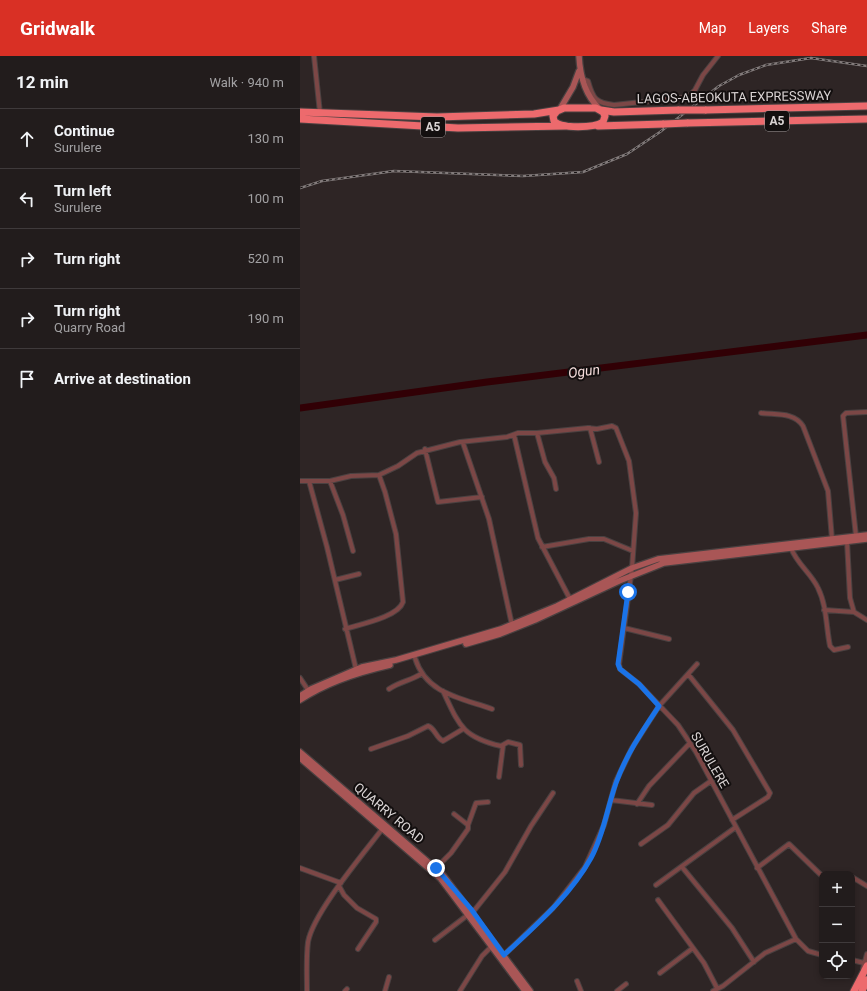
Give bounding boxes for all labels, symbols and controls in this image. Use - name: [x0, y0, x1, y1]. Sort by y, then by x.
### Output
- text: Gridwalk: [20, 17, 95, 40]
- text: Map: [699, 20, 726, 36]
- text: Layers: [748, 20, 789, 36]
- text: Share: [811, 20, 847, 36]
- text: 12 min: [16, 72, 69, 92]
- text: Walk · 940 m: [209, 75, 284, 90]
- street label: LAGOS-ABEOKUTA EXPRESSWAY: [637, 88, 832, 106]
- road number: A5: [765, 111, 789, 131]
- road number: A5: [421, 117, 445, 137]
- text: Continue: [54, 122, 115, 140]
- icon: ahead: [16, 128, 38, 150]
- text: 130 m: [247, 131, 284, 146]
- text: Surulere: [54, 140, 102, 155]
- text: Turn left: [54, 182, 111, 200]
- icon: left: [16, 188, 38, 210]
- text: 100 m: [247, 191, 284, 206]
- text: Surulere: [54, 200, 102, 215]
- icon: right: [16, 248, 38, 270]
- text: Turn right: [54, 250, 120, 268]
- text: 520 m: [247, 251, 284, 266]
- text: Turn right: [54, 302, 120, 320]
- icon: right: [16, 308, 38, 330]
- text: 190 m: [247, 311, 284, 326]
- text: Quarry Road: [54, 320, 125, 335]
- water label: Ogun: [567, 361, 601, 381]
- icon: arrive: [16, 368, 38, 390]
- text: Arrive at destination: [54, 370, 191, 388]
- route start: [619, 583, 637, 601]
- street label: SURULERE: [688, 729, 732, 791]
- street label: QUARRY ROAD: [351, 780, 427, 846]
- route end: [427, 859, 445, 877]
- map controls: [819, 871, 855, 979]
- button: +: [819, 871, 855, 907]
- button: −: [819, 907, 855, 943]
- button: locate: [819, 943, 855, 979]

